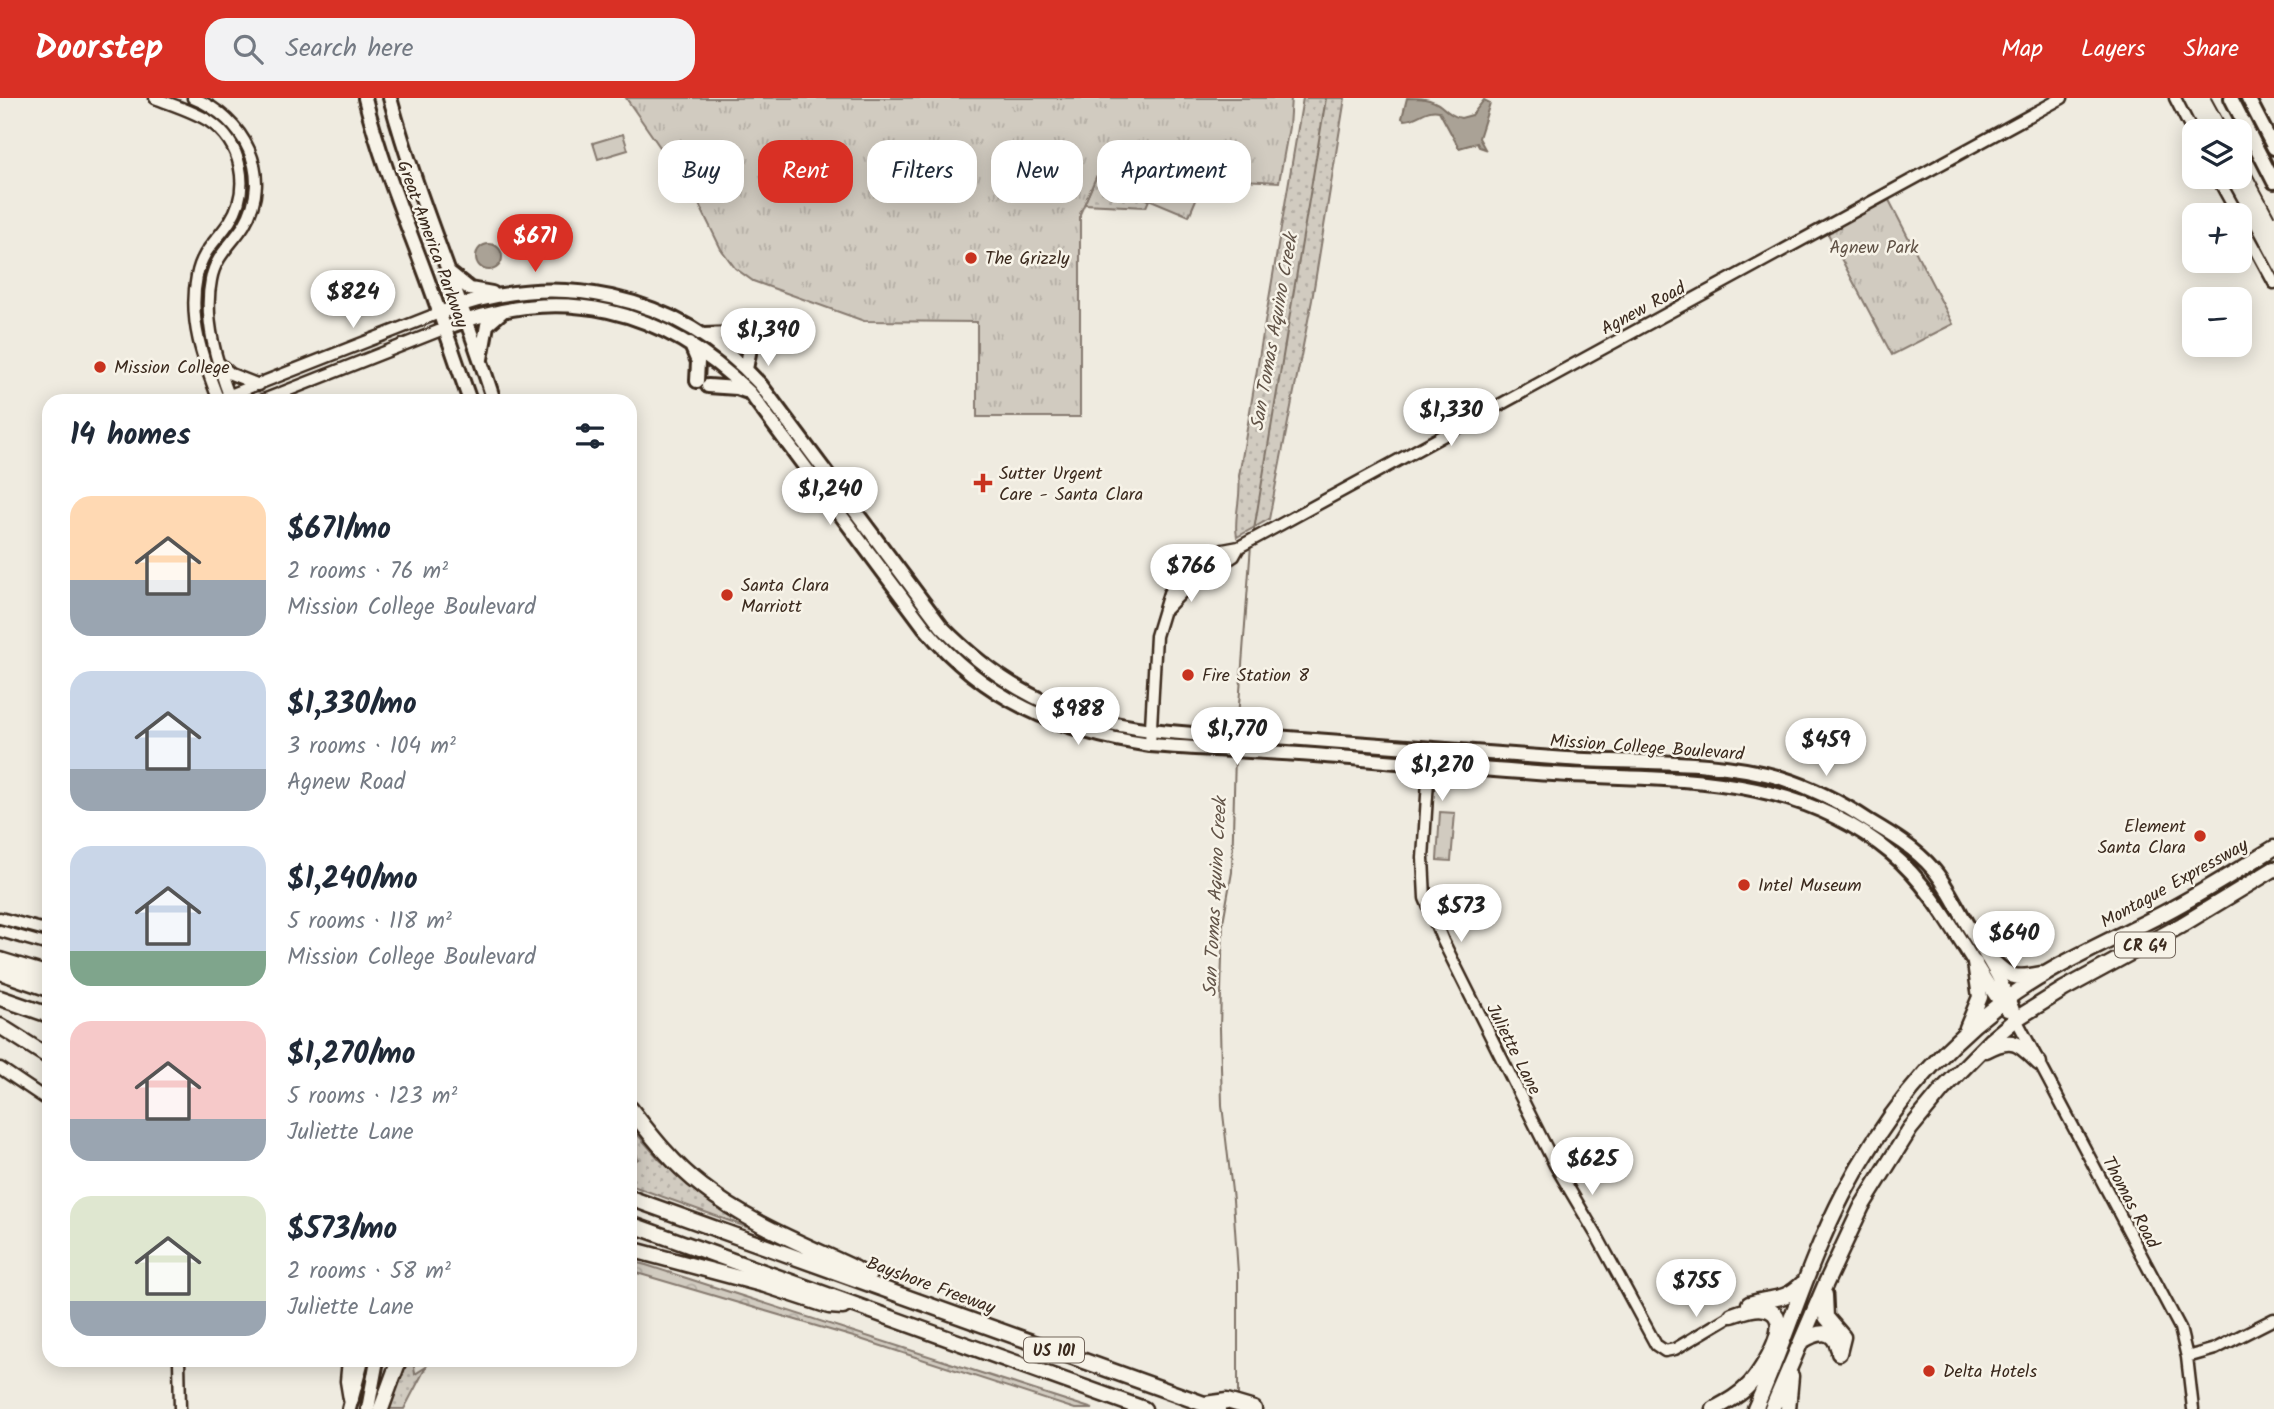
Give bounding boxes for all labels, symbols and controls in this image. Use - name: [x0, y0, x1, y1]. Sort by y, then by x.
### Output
- search box: [205, 18, 695, 81]
- text: Doorstep: [35, 23, 163, 76]
- text: Search here: [285, 28, 413, 70]
- icon: search: [229, 30, 267, 68]
- text: Map: [2001, 30, 2043, 69]
- text: Layers: [2081, 30, 2145, 69]
- text: Share: [2183, 30, 2239, 69]
- map controls: [2182, 119, 2252, 357]
- button: layers: [2182, 119, 2252, 189]
- chip: Buy: [658, 140, 744, 203]
- chip: Rent: [758, 140, 853, 203]
- chip: Filters: [867, 140, 977, 203]
- chip: New: [991, 140, 1083, 203]
- chip: Apartment: [1097, 140, 1251, 203]
- street label: Great America Parkway: [388, 157, 476, 333]
- button: +: [2182, 203, 2252, 273]
- pin: $671: [494, 214, 576, 274]
- text: $671: [513, 219, 557, 255]
- water label: San Tomas Aquino Creek: [1243, 228, 1308, 433]
- park label: Agnew Park: [1829, 234, 1919, 263]
- place label: The Grizzly: [985, 245, 1070, 274]
- marker: The Grizzly: [963, 250, 979, 266]
- pin: $824: [312, 271, 394, 330]
- street label: Agnew Road: [1596, 274, 1692, 344]
- text: $824: [326, 275, 380, 311]
- button: −: [2182, 287, 2252, 357]
- pin: $1,390: [711, 308, 825, 368]
- text: $1,390: [737, 313, 799, 349]
- place label: Mission College: [114, 354, 230, 383]
- marker: Mission College: [92, 359, 108, 375]
- pin: $1,330: [1394, 388, 1508, 448]
- text: $1,330: [1419, 393, 1483, 429]
- text: 14 homes: [70, 412, 191, 460]
- icon: filters: [571, 417, 609, 455]
- place label: Sutter Urgent Care - Santa Clara: [999, 460, 1143, 510]
- pin: $1,240: [773, 468, 887, 527]
- text: $1,240: [798, 472, 862, 508]
- marker: Sutter Urgent Care - Santa Clara: [973, 473, 993, 493]
- text: $671/mo: [287, 506, 391, 554]
- icon: home: [126, 524, 210, 608]
- pin: $766: [1150, 545, 1232, 604]
- text: $766: [1166, 549, 1216, 585]
- text: 2 rooms · 76 m²: [287, 554, 448, 590]
- place label: Santa Clara Marriott: [741, 572, 829, 622]
- marker: Santa Clara Marriott: [719, 587, 735, 603]
- text: Mission College Boulevard: [287, 590, 536, 626]
- place label: Fire Station 8: [1202, 662, 1309, 691]
- marker: Fire Station 8: [1180, 667, 1196, 683]
- text: $1,330/mo: [287, 681, 417, 729]
- pin: $988: [1037, 688, 1119, 747]
- text: $988: [1052, 692, 1104, 728]
- icon: home: [126, 699, 210, 783]
- pin: $1,770: [1180, 708, 1294, 767]
- text: $1,770: [1207, 712, 1267, 748]
- pin: $459: [1785, 718, 1867, 778]
- text: $459: [1801, 723, 1851, 759]
- street label: Mission College Boulevard: [1549, 727, 1746, 770]
- text: 3 rooms · 104 m²: [287, 729, 456, 765]
- pin: $1,270: [1385, 744, 1499, 803]
- text: $1,270: [1411, 748, 1473, 784]
- text: Agnew Road: [287, 765, 405, 801]
- water label: San Tomas Aquino Creek: [1196, 794, 1236, 998]
- place label: Element Santa Clara: [2098, 813, 2187, 863]
- marker: Element Santa Clara: [2192, 828, 2208, 844]
- street label: Montague Expressway: [2095, 831, 2254, 937]
- text: $1,240/mo: [287, 856, 418, 904]
- place label: Intel Museum: [1758, 872, 1861, 901]
- icon: home: [126, 874, 210, 958]
- marker: Intel Museum: [1736, 877, 1752, 893]
- pin: $573: [1420, 884, 1502, 944]
- text: $573: [1437, 889, 1485, 925]
- text: 5 rooms · 118 m²: [287, 904, 452, 940]
- pin: $640: [1973, 912, 2055, 971]
- text: $640: [1989, 916, 2039, 952]
- road number: CR G4: [2115, 932, 2175, 958]
- text: Mission College Boulevard: [287, 940, 536, 976]
- street label: Juliette Lane: [1477, 999, 1548, 1100]
- text: $1,270/mo: [287, 1031, 415, 1079]
- icon: home: [126, 1049, 210, 1133]
- text: 5 rooms · 123 m²: [287, 1079, 457, 1115]
- text: Juliette Lane: [287, 1115, 414, 1151]
- pin: $625: [1551, 1138, 1633, 1197]
- text: $625: [1566, 1142, 1618, 1178]
- street label: Thomas Road: [2093, 1151, 2167, 1255]
- text: $573/mo: [287, 1206, 397, 1254]
- icon: home: [126, 1224, 210, 1308]
- street label: Bayshore Freeway: [862, 1250, 1000, 1323]
- text: 2 rooms · 58 m²: [287, 1254, 451, 1290]
- pin: $755: [1655, 1260, 1737, 1319]
- text: $755: [1672, 1264, 1720, 1300]
- text: Juliette Lane: [287, 1290, 414, 1326]
- road number: US 101: [1024, 1338, 1084, 1362]
- place label: Delta Hotels: [1943, 1358, 2037, 1387]
- marker: Delta Hotels: [1921, 1363, 1937, 1379]

